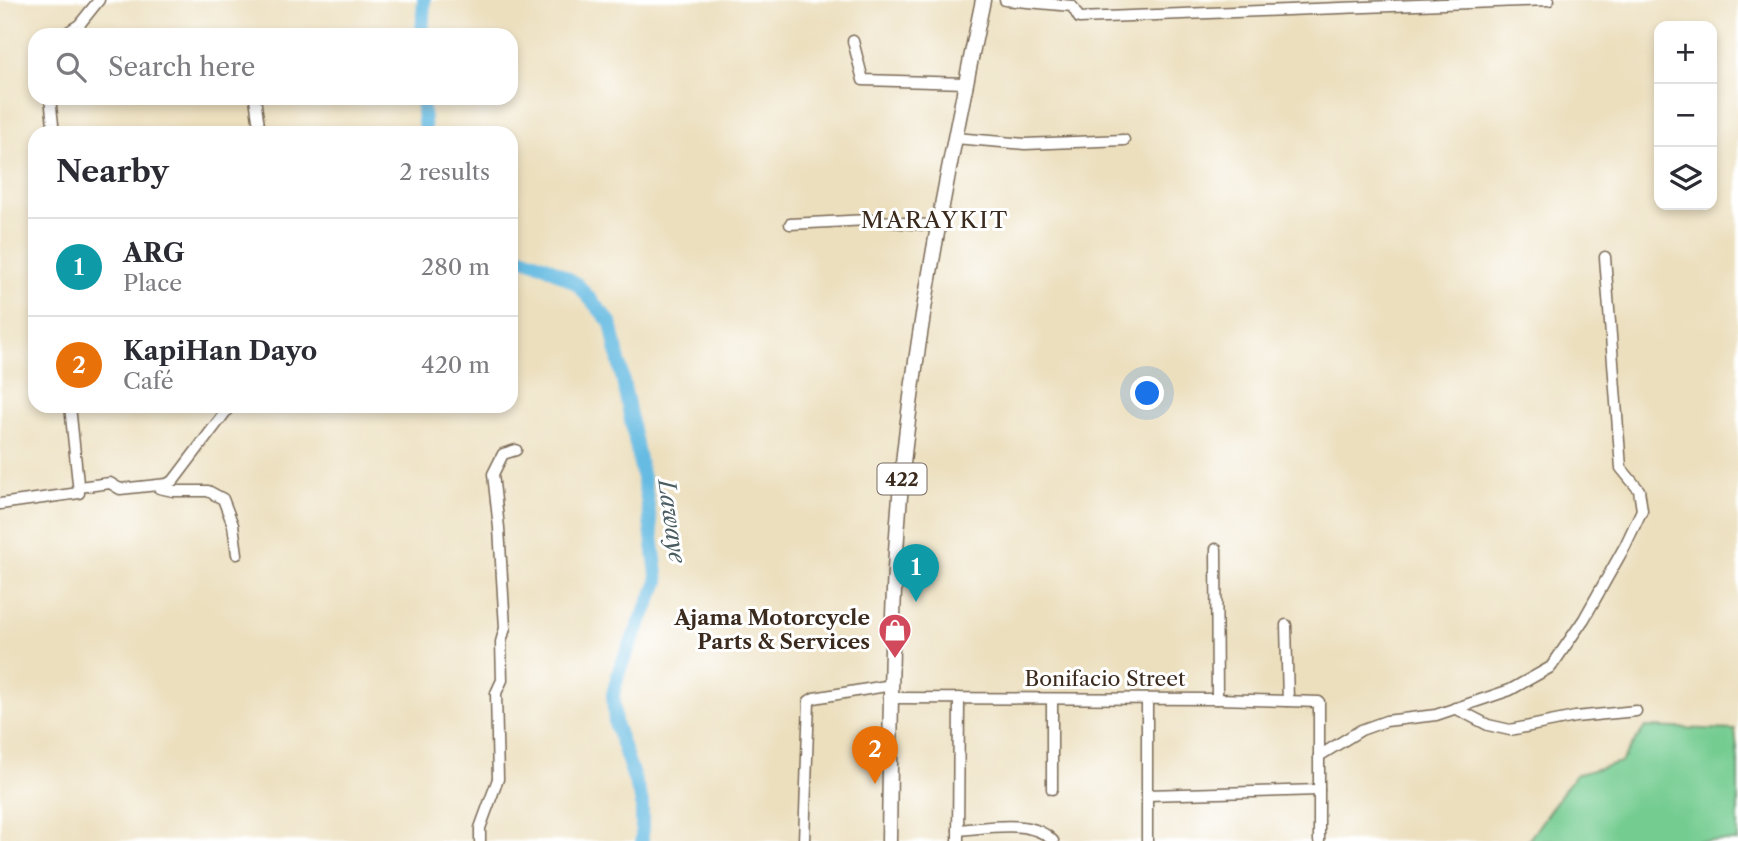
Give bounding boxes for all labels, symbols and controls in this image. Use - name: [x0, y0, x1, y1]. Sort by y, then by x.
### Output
- map controls: [1654, 21, 1717, 210]
- button: +: [1654, 21, 1717, 84]
- search box: [28, 28, 518, 105]
- icon: search: [52, 48, 90, 86]
- text: Search here: [108, 51, 255, 83]
- button: −: [1654, 84, 1717, 147]
- button: layers: [1654, 147, 1717, 210]
- text: Nearby: [56, 153, 169, 190]
- text: 2 results: [399, 158, 490, 186]
- district label: MARAYKIT: [861, 206, 1009, 234]
- text: ARG: [123, 237, 185, 269]
- text: 1: [74, 253, 84, 281]
- text: 280 m: [421, 253, 490, 281]
- text: Place: [123, 269, 182, 297]
- text: KapiHan Dayo: [123, 335, 317, 367]
- text: 2: [72, 351, 86, 379]
- text: 420 m: [421, 351, 490, 379]
- text: Café: [123, 367, 174, 395]
- your location: [1130, 376, 1164, 410]
- road number: 422: [878, 464, 926, 494]
- water label: Lawaye: [652, 475, 692, 565]
- pin: 1: [893, 544, 939, 602]
- place label: Ajama Motorcycle Parts & Services: [673, 605, 870, 654]
- shop icon: Ajama Motorcycle Parts & Services: [876, 611, 914, 660]
- street label: Bonifacio Street: [1024, 666, 1186, 691]
- pin: 2: [852, 726, 898, 784]

